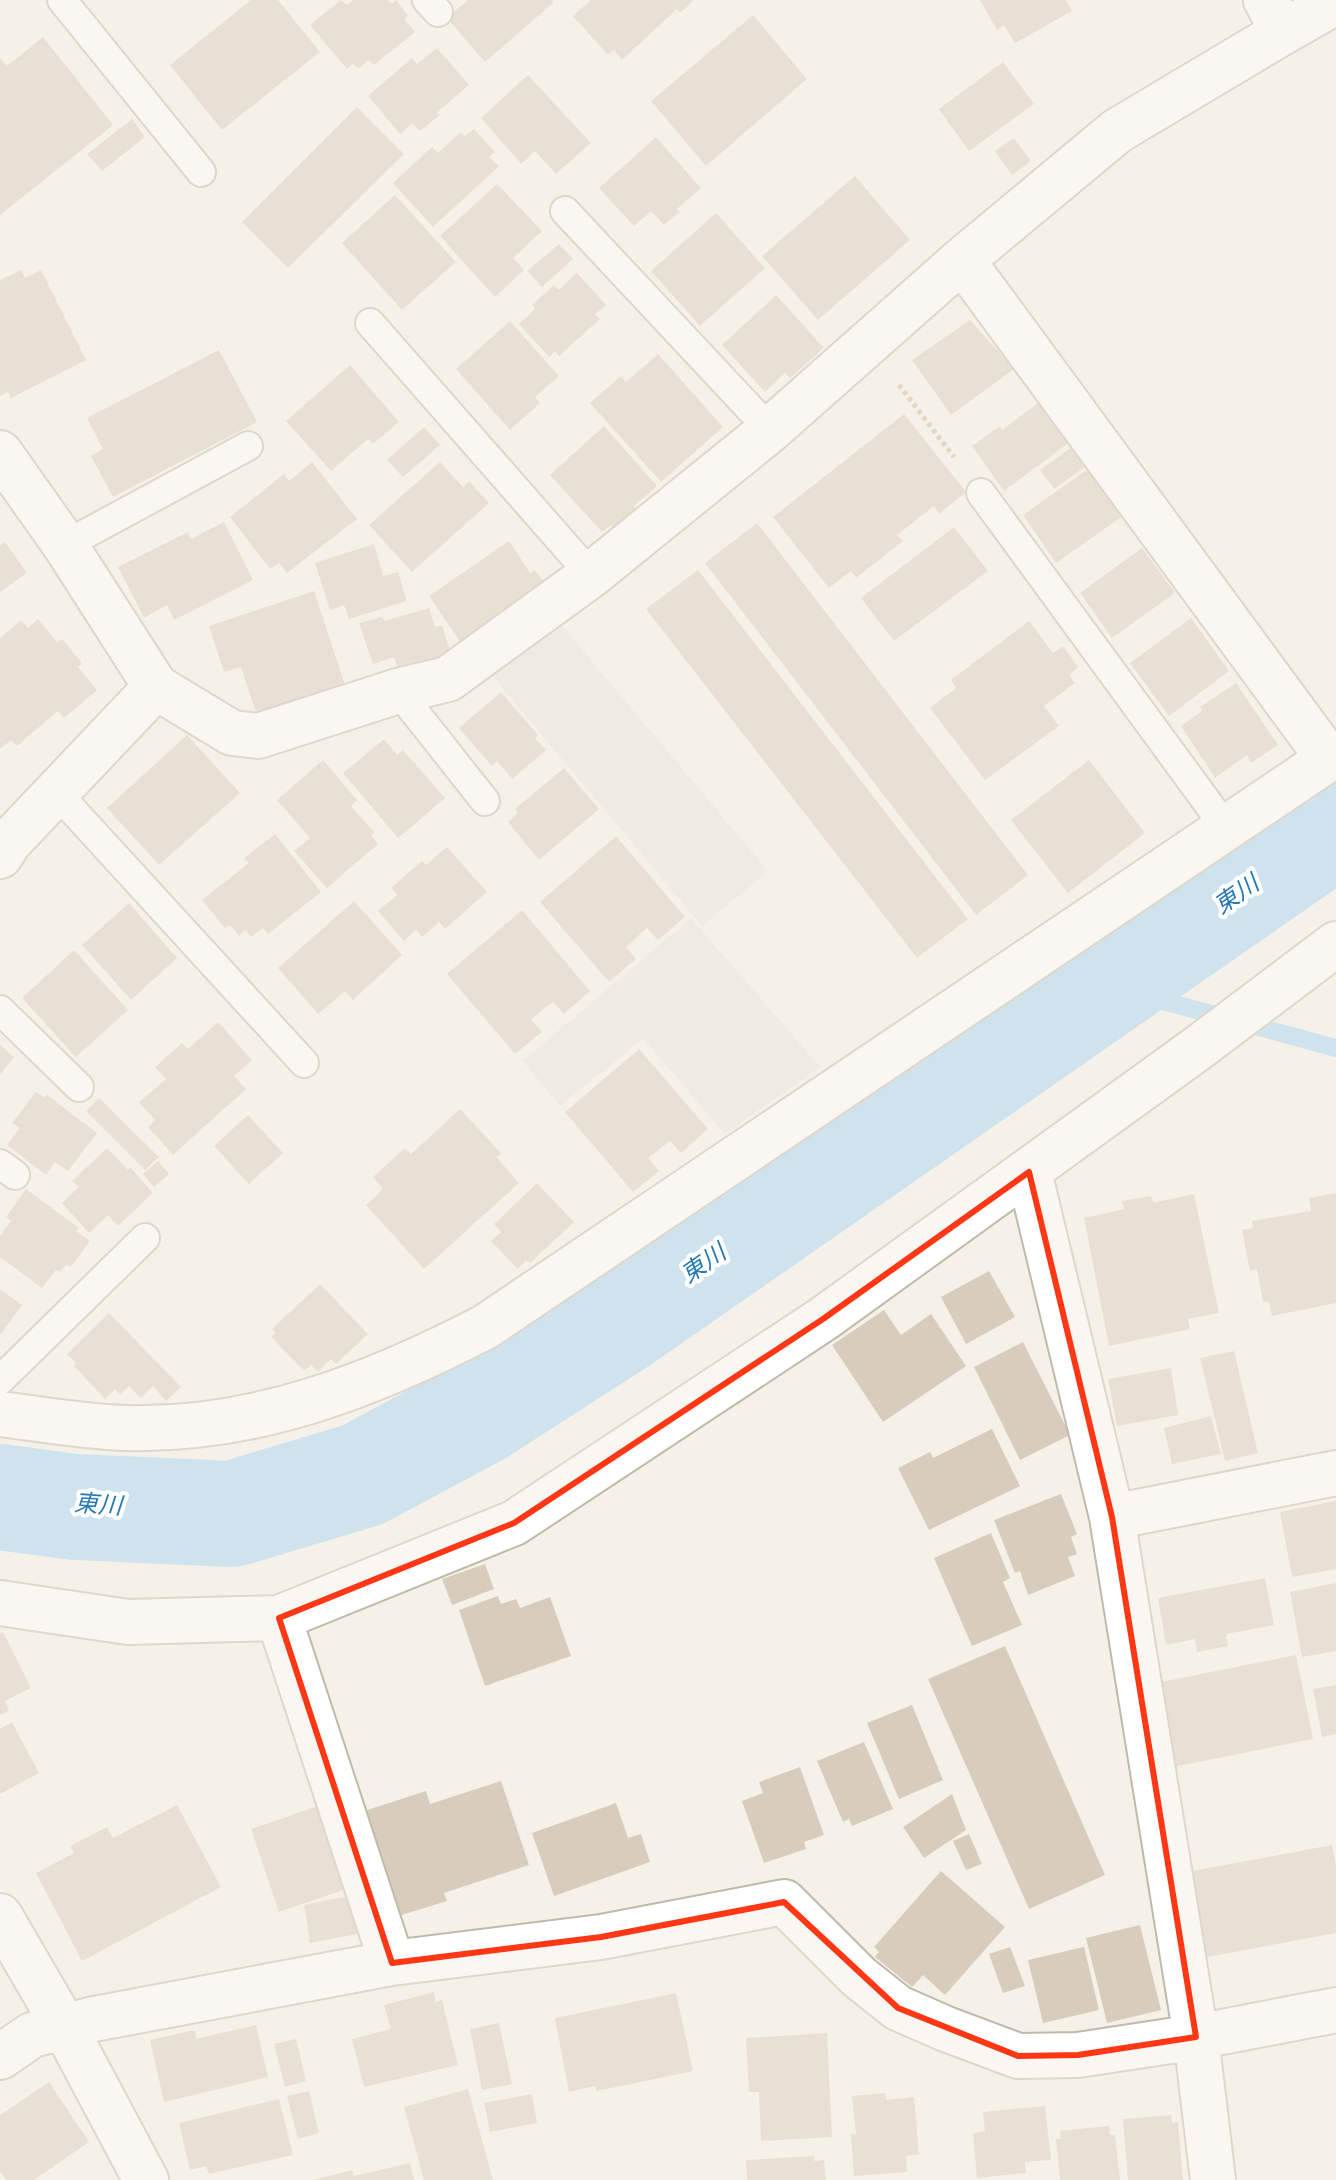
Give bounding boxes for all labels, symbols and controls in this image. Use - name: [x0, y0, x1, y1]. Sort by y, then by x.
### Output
- water label: 東川: [1209, 867, 1266, 919]
- water label: 東川: [676, 1236, 733, 1288]
- water label: 東川: [73, 1489, 126, 1519]

